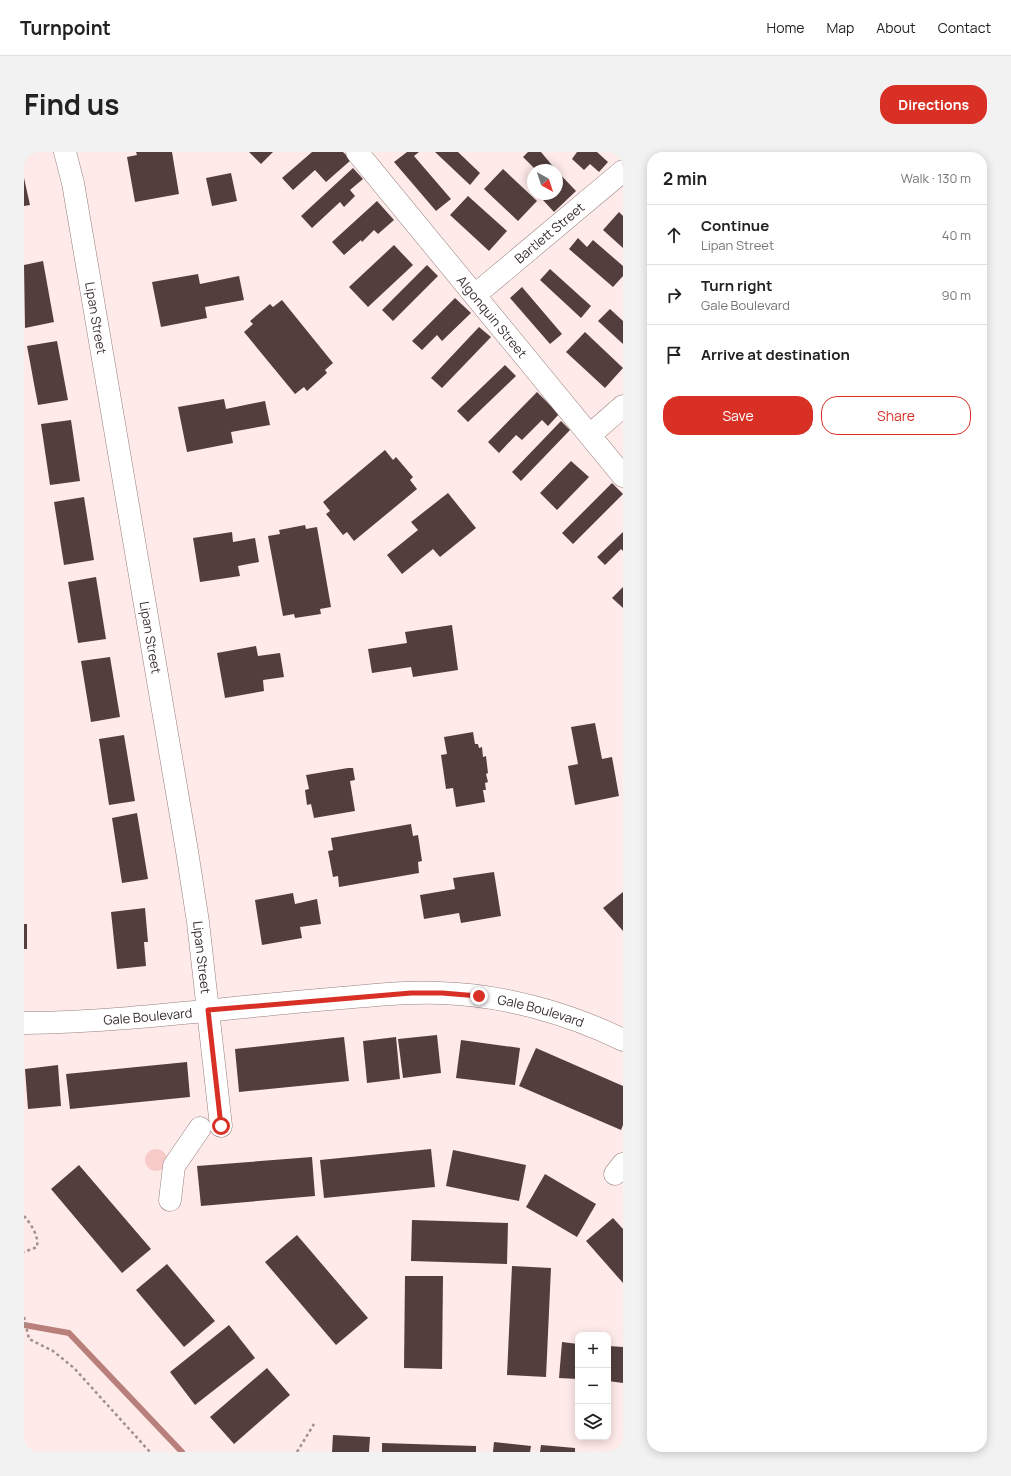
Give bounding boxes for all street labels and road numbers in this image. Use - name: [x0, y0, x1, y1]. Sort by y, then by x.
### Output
- street label: Bartlett Street: [511, 198, 588, 267]
- street label: Algonquin Street: [453, 272, 531, 362]
- street label: Lipan Street: [81, 280, 111, 356]
- street label: Lipan Street: [136, 600, 166, 675]
- street label: Lipan Street: [189, 920, 215, 995]
- street label: Gale Boulevard: [496, 990, 587, 1031]
- street label: Gale Boulevard: [103, 1003, 193, 1029]

